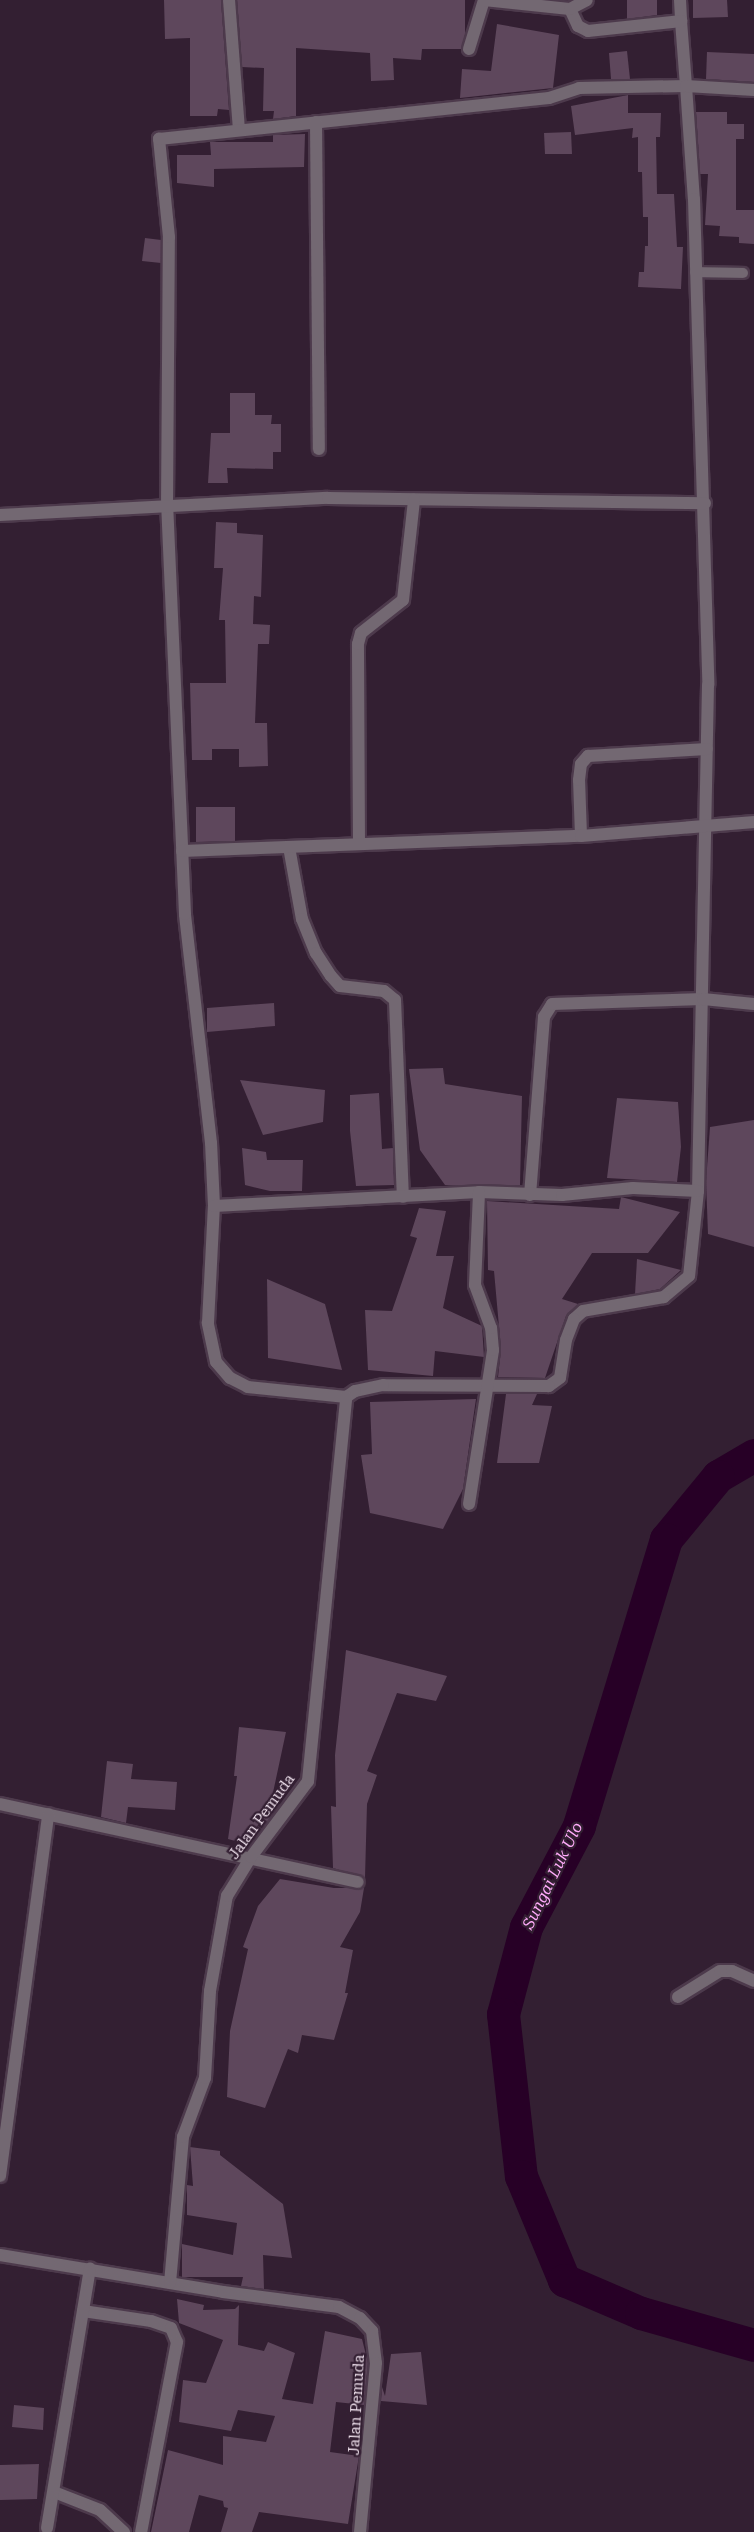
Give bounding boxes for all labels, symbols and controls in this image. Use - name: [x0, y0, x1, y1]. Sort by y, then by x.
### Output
- street label: Jalan Pemuda: [225, 1771, 299, 1863]
- water label: Sungai Luk Ulo: [519, 1819, 587, 1933]
- street label: Jalan Pemuda: [345, 2354, 369, 2456]

